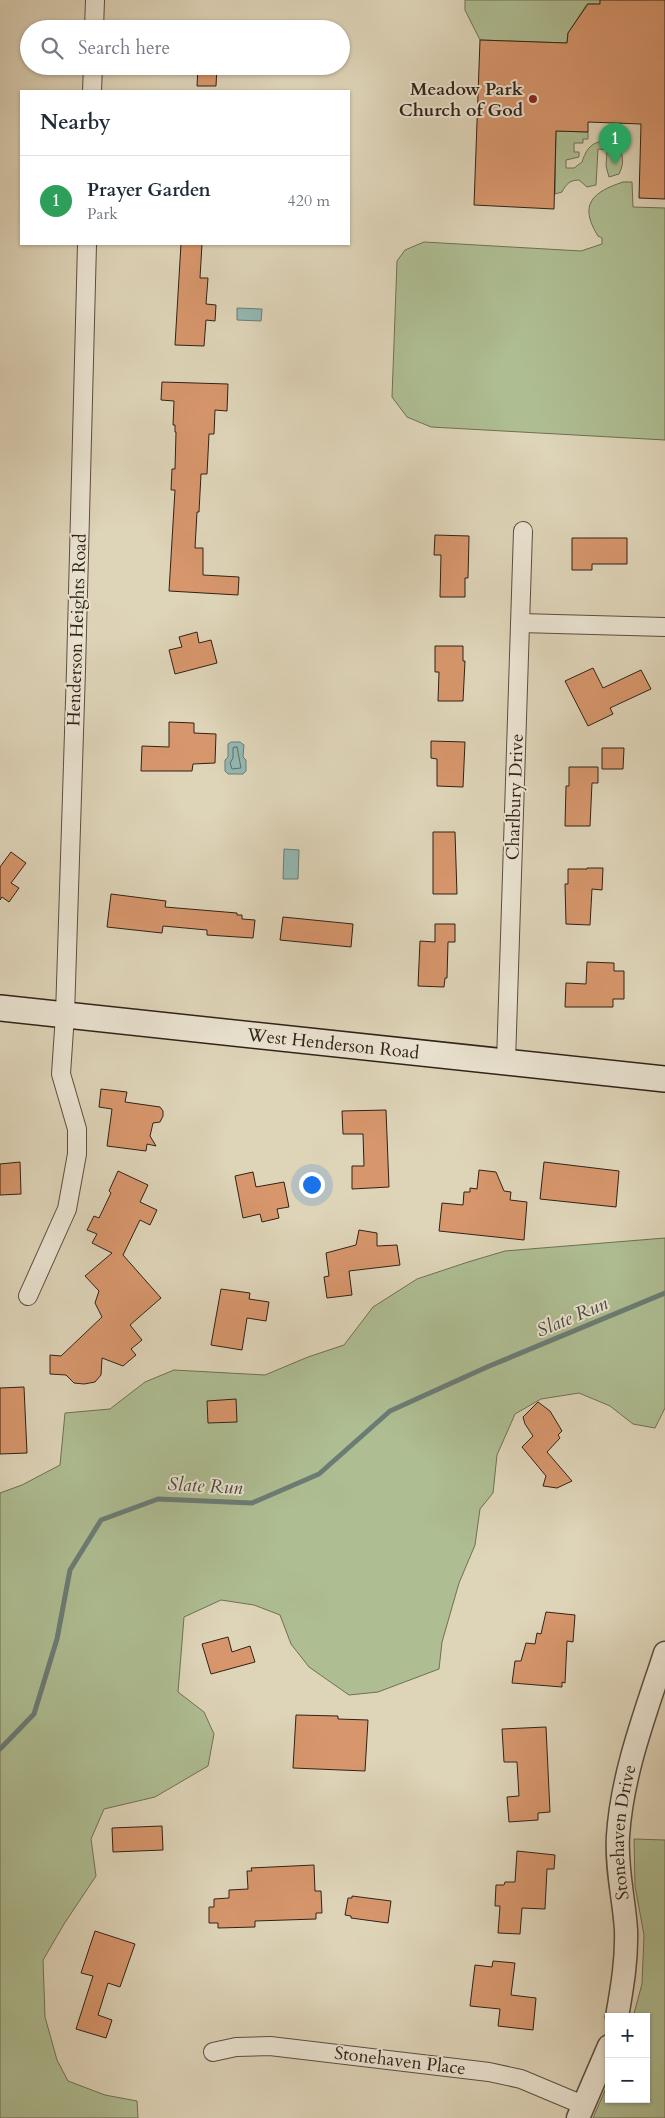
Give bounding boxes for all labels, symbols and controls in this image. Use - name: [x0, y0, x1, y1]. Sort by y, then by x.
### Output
- search box: [20, 20, 350, 75]
- icon: search: [38, 34, 66, 62]
- text: Search here: [78, 35, 170, 61]
- place label: Meadow Park Church of God: [399, 77, 524, 123]
- marker: Meadow Park Church of God: [527, 93, 539, 105]
- text: Nearby: [40, 108, 111, 137]
- pin: 1: [599, 123, 631, 164]
- text: Prayer Garden: [87, 177, 211, 203]
- text: 1: [52, 190, 60, 212]
- text: 420 m: [288, 190, 330, 212]
- text: Park: [87, 203, 118, 225]
- street label: Henderson Heights Road: [61, 533, 93, 727]
- street label: Charlbury Drive: [500, 733, 530, 861]
- street label: West Henderson Road: [245, 1022, 421, 1065]
- your location: [299, 1172, 325, 1198]
- water label: Slate Run: [532, 1290, 612, 1344]
- water label: Slate Run: [167, 1471, 244, 1501]
- street label: Stonehaven Drive: [605, 1762, 642, 1902]
- map controls: [605, 2013, 650, 2103]
- button: +: [605, 2013, 650, 2058]
- street label: Stonehaven Place: [333, 2041, 467, 2081]
- button: −: [605, 2058, 650, 2103]

